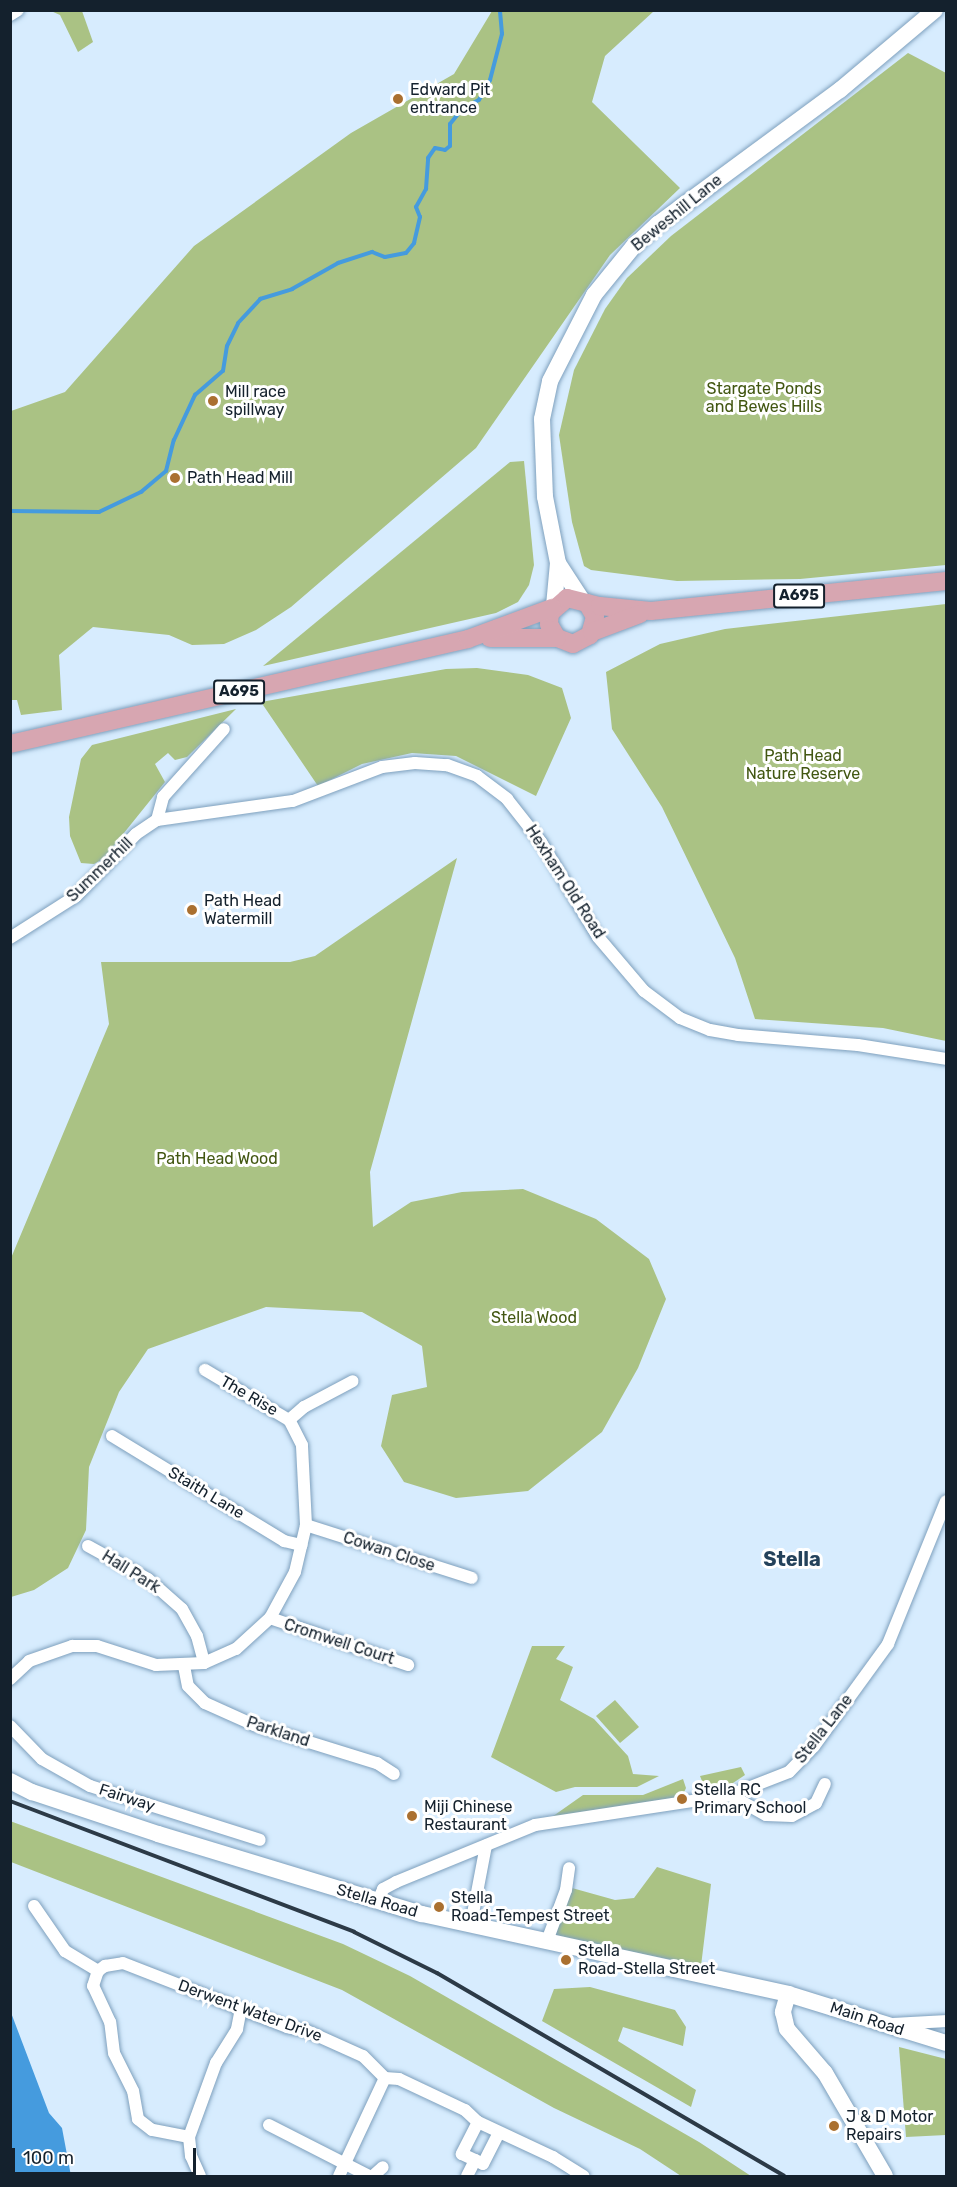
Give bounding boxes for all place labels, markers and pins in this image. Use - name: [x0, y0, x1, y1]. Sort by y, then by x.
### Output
- place label: Edward Pit entrance: [410, 80, 490, 118]
- marker: Edward Pit entrance: [391, 92, 405, 106]
- place label: Mill race spillway: [225, 382, 286, 420]
- marker: Mill race spillway: [206, 394, 220, 408]
- place label: Path Head Mill: [187, 468, 293, 488]
- marker: Path Head Mill: [168, 471, 182, 485]
- place label: Path Head Watermill: [204, 891, 282, 929]
- marker: Path Head Watermill: [185, 903, 199, 917]
- place label: Stella RC Primary School: [694, 1780, 807, 1818]
- marker: Stella RC Primary School: [675, 1792, 689, 1806]
- place label: Miji Chinese Restaurant: [424, 1797, 512, 1835]
- marker: Miji Chinese Restaurant: [405, 1809, 419, 1823]
- place label: Stella Road-Tempest Street: [451, 1888, 610, 1926]
- marker: Stella Road-Tempest Street: [432, 1900, 446, 1914]
- place label: Stella Road-Stella Street: [578, 1941, 715, 1979]
- marker: Stella Road-Stella Street: [559, 1953, 573, 1967]
- place label: J & D Motor Repairs: [846, 2107, 933, 2145]
- marker: J & D Motor Repairs: [827, 2119, 841, 2133]

